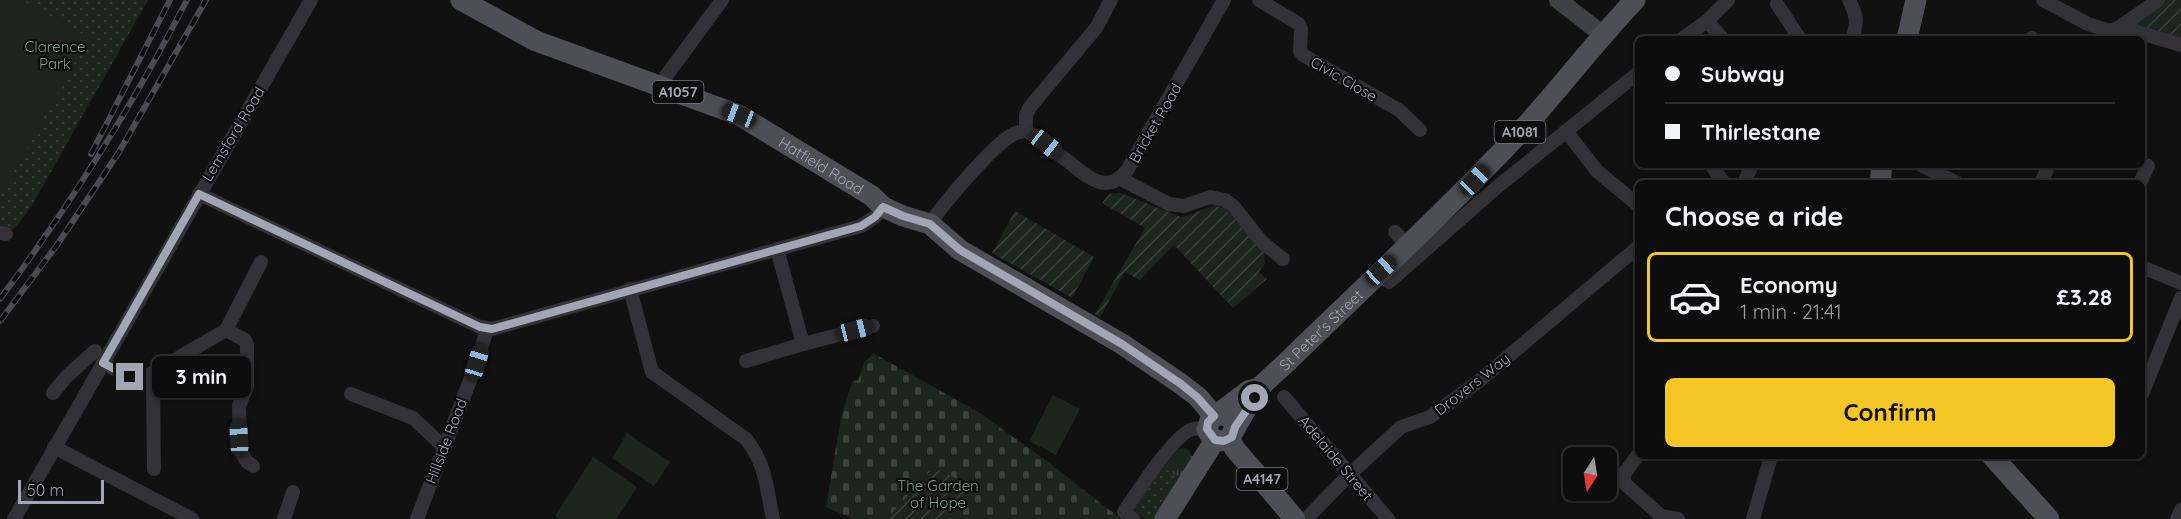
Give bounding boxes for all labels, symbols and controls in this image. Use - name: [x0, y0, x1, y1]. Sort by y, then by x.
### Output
- park label: Clarence Park: [24, 37, 86, 73]
- street label: Civic Close: [1307, 52, 1381, 106]
- text: Subway: [1701, 60, 1785, 88]
- street label: Bricket Road: [1124, 80, 1186, 166]
- road number: A1057: [652, 81, 704, 103]
- street label: Lemsford Road: [197, 83, 269, 185]
- car: [719, 100, 759, 130]
- text: Thirlestane: [1701, 118, 1821, 146]
- road number: A1081: [1494, 121, 1546, 143]
- car: [1026, 126, 1066, 162]
- street label: Hatfield Road: [776, 132, 867, 198]
- car: [1456, 161, 1494, 199]
- text: Choose a ride: [1665, 199, 1843, 233]
- car: [1362, 251, 1400, 289]
- icon: car: [1668, 270, 1722, 324]
- text: Economy: [1740, 271, 1838, 299]
- text: £3.28: [2056, 283, 2112, 311]
- street label: St Peter's Street: [1275, 285, 1367, 374]
- text: 1 min · 21:41: [1740, 299, 1842, 324]
- car: [835, 317, 875, 343]
- car: [463, 342, 491, 382]
- street label: Drovers Way: [1431, 349, 1513, 419]
- callout: 3 min: [151, 356, 250, 398]
- route end: [116, 363, 143, 390]
- text: 3 min: [176, 364, 227, 389]
- button: Confirm: [1665, 378, 2115, 447]
- route start: [1241, 384, 1268, 411]
- street label: Hillside Road: [421, 396, 471, 486]
- street label: Adelaide Street: [1295, 411, 1377, 505]
- car: [229, 420, 249, 456]
- north arrow: [1563, 447, 1617, 501]
- map controls: [1563, 447, 1617, 501]
- road number: A4147: [1236, 468, 1288, 490]
- park label: The Garden of Hope: [897, 476, 979, 512]
- scale bar: [18, 477, 104, 504]
- text: 50 m: [27, 480, 64, 500]

